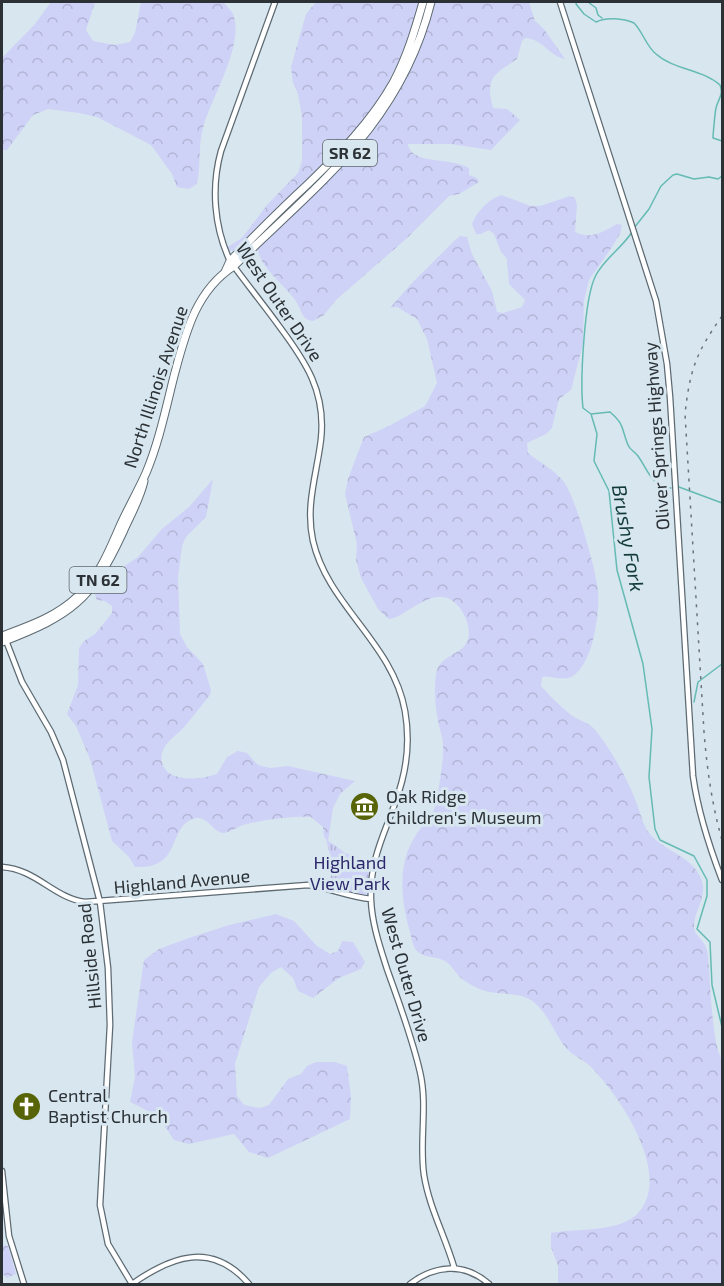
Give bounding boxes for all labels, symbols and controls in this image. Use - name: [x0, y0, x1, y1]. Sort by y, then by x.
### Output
- road number: SR 62: [323, 140, 377, 166]
- street label: West Outer Drive: [232, 238, 328, 365]
- street label: North Illinois Avenue: [118, 303, 192, 471]
- street label: Oliver Springs Highway: [638, 341, 674, 531]
- water label: Brushy Fork: [607, 482, 650, 594]
- road number: TN 62: [70, 567, 126, 593]
- place label: Oak Ridge Children's Museum: [386, 785, 542, 828]
- museum icon: Oak Ridge Children's Museum: [349, 791, 381, 823]
- park label: Highland View Park: [310, 851, 390, 894]
- street label: Highland Avenue: [113, 864, 251, 898]
- street label: Hillside Road: [73, 902, 105, 1010]
- street label: West Outer Drive: [377, 905, 437, 1044]
- place label: Central Baptist Church: [48, 1084, 168, 1127]
- church icon: Central Baptist Church: [11, 1090, 43, 1122]

